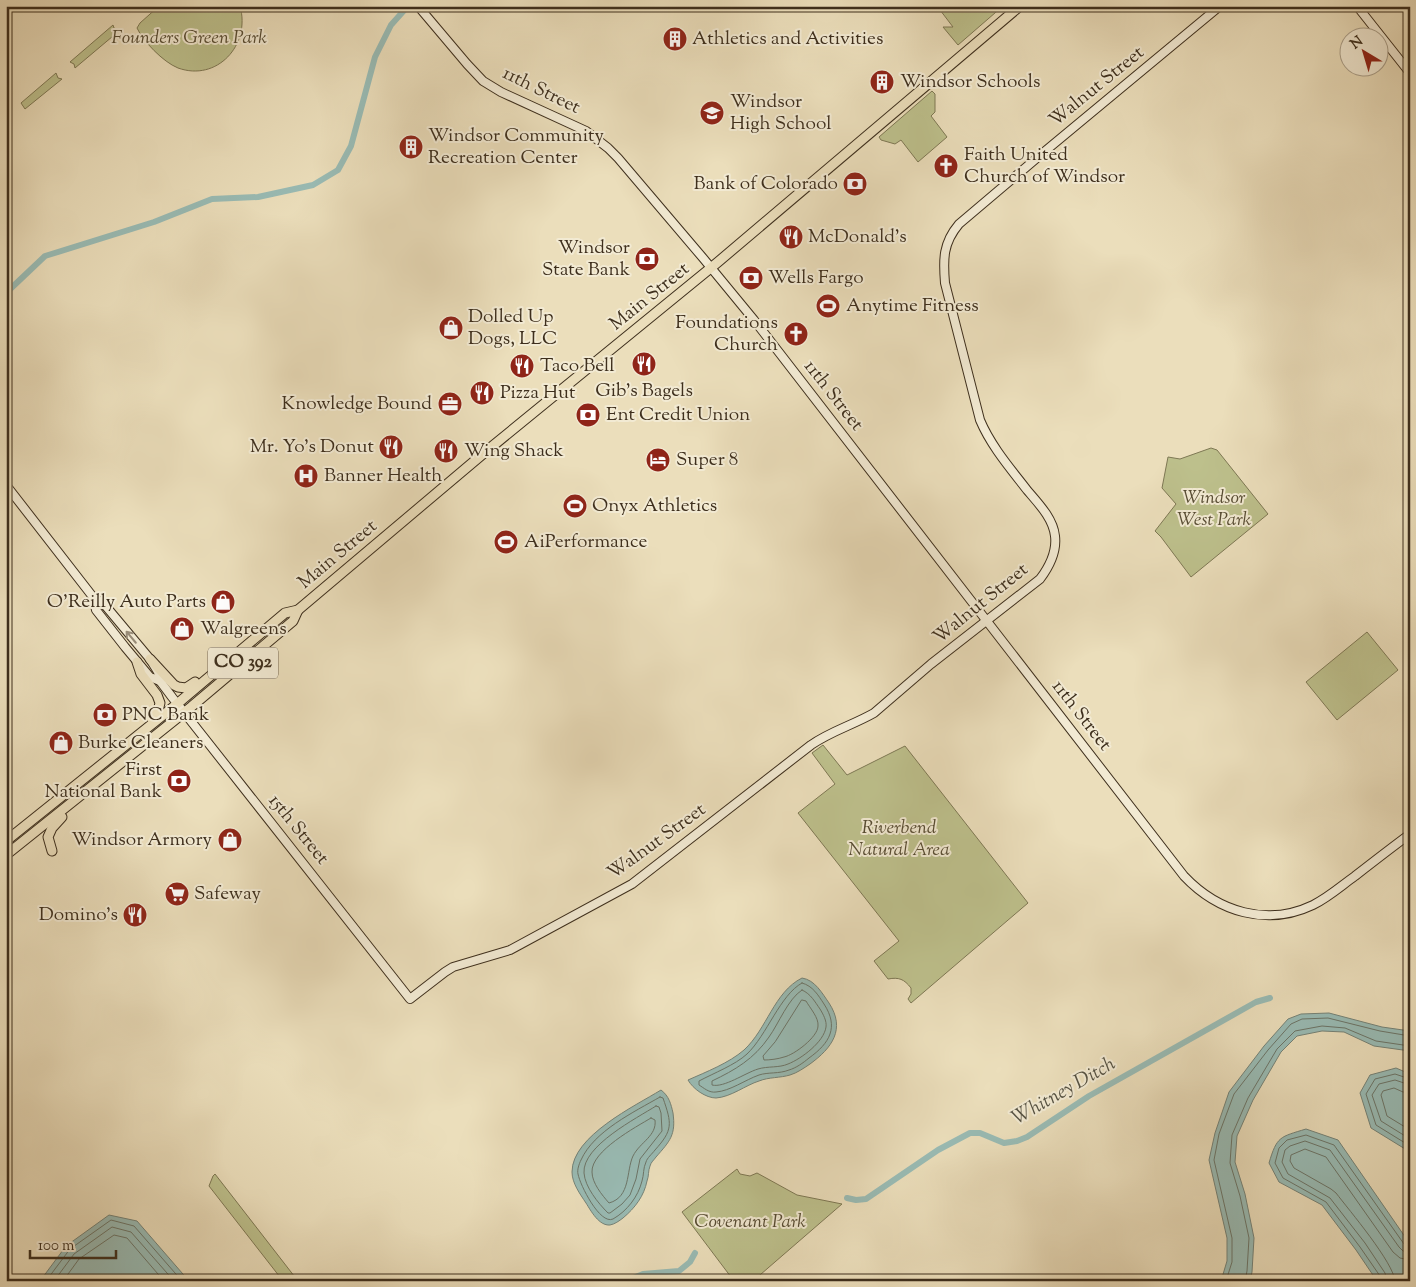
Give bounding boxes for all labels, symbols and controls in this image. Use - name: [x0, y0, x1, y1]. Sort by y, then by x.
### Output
- park label: Founders Green Park: [111, 25, 267, 52]
- building icon: Athletics and Activities: [662, 26, 688, 52]
- place label: Athletics and Activities: [692, 26, 883, 53]
- north arrow: [1338, 28, 1388, 78]
- text: N: [1347, 32, 1368, 55]
- street label: Walnut Street: [1044, 40, 1151, 134]
- street label: 11th Street: [497, 61, 585, 122]
- building icon: Windsor Schools: [869, 69, 895, 95]
- place label: Windsor Schools: [900, 69, 1040, 96]
- place label: Windsor High School: [730, 89, 832, 138]
- school or university icon: Windsor High School: [699, 100, 725, 126]
- place label: Windsor Community Recreation Center: [428, 123, 605, 172]
- building icon: Windsor Community Recreation Center: [398, 134, 424, 160]
- place label: Faith United Church of Windsor: [964, 142, 1125, 191]
- church icon: Faith United Church of Windsor: [933, 153, 959, 179]
- place label: Bank of Colorado: [694, 171, 838, 198]
- bank icon: Bank of Colorado: [842, 171, 868, 197]
- restaurant icon: McDonald's: [778, 224, 804, 250]
- place label: McDonald's: [808, 224, 907, 251]
- place label: Windsor State Bank: [542, 235, 631, 284]
- bank icon: Windsor State Bank: [634, 246, 660, 272]
- street label: Main Street: [604, 256, 696, 338]
- bank icon: Wells Fargo: [738, 265, 764, 291]
- place label: Wells Fargo: [768, 265, 864, 292]
- sports icon: Anytime Fitness: [815, 293, 841, 319]
- place label: Anytime Fitness: [846, 293, 979, 320]
- place label: Dolled Up Dogs, LLC: [468, 304, 557, 353]
- place label: Foundations Church: [675, 310, 778, 359]
- shop icon: Dolled Up Dogs, LLC: [438, 315, 464, 341]
- church icon: Foundations Church: [783, 321, 809, 347]
- restaurant icon: Gib's Bagels: [631, 351, 657, 377]
- restaurant icon: Taco Bell: [509, 353, 535, 379]
- place label: Taco Bell: [540, 353, 615, 380]
- street label: 11th Street: [797, 355, 870, 438]
- place label: Gib's Bagels: [595, 378, 693, 405]
- restaurant icon: Pizza Hut: [469, 380, 495, 406]
- place label: Pizza Hut: [500, 380, 576, 407]
- place label: Knowledge Bound: [282, 391, 432, 418]
- office icon: Knowledge Bound: [437, 391, 463, 417]
- bank icon: Ent Credit Union: [575, 402, 601, 428]
- place label: Ent Credit Union: [606, 402, 750, 429]
- place label: Mr. Yo's Donut: [250, 434, 374, 461]
- restaurant icon: Mr. Yo's Donut: [378, 434, 404, 460]
- restaurant icon: Wing Shack: [433, 438, 459, 464]
- place label: Wing Shack: [464, 438, 564, 465]
- hotel icon: Super 8: [645, 447, 671, 473]
- place label: Super 8: [676, 447, 738, 474]
- hospital icon: Banner Health: [293, 463, 319, 489]
- place label: Banner Health: [324, 463, 442, 490]
- park label: Windsor West Park: [1177, 485, 1251, 534]
- sports icon: Onyx Athletics: [562, 493, 588, 519]
- place label: Onyx Athletics: [592, 493, 717, 520]
- street label: Main Street: [293, 513, 384, 596]
- sports icon: AiPerformance: [493, 529, 519, 555]
- place label: AiPerformance: [524, 529, 647, 556]
- street label: Walnut Street: [928, 557, 1035, 651]
- place label: O'Reilly Auto Parts: [47, 589, 206, 616]
- shop icon: O'Reilly Auto Parts: [210, 589, 236, 615]
- shop icon: Walgreens: [169, 616, 195, 642]
- place label: Walgreens: [200, 616, 287, 643]
- one-way arrow: [125, 631, 137, 644]
- road number: CO 392: [208, 648, 278, 678]
- street label: 11th Street: [1045, 675, 1118, 758]
- bank icon: PNC Bank: [92, 702, 118, 728]
- place label: PNC Bank: [122, 702, 210, 729]
- shop icon: Burke Cleaners: [48, 730, 74, 756]
- place label: Burke Cleaners: [78, 730, 203, 757]
- place label: First National Bank: [45, 757, 163, 806]
- bank icon: First National Bank: [166, 768, 192, 794]
- street label: 15th Street: [261, 789, 335, 871]
- street label: Walnut Street: [602, 797, 712, 887]
- park label: Riverbend Natural Area: [848, 815, 950, 864]
- place label: Windsor Armory: [71, 827, 213, 854]
- shop icon: Windsor Armory: [217, 827, 243, 853]
- supermarket icon: Safeway: [164, 881, 190, 907]
- place label: Safeway: [194, 881, 262, 908]
- place label: Domino's: [39, 902, 118, 929]
- restaurant icon: Domino's: [122, 902, 148, 928]
- water label: Whitney Ditch: [1007, 1050, 1122, 1133]
- park label: Covenant Park: [694, 1209, 806, 1236]
- scale bar: [30, 1227, 116, 1259]
- text: 100 m: [38, 1236, 75, 1257]

